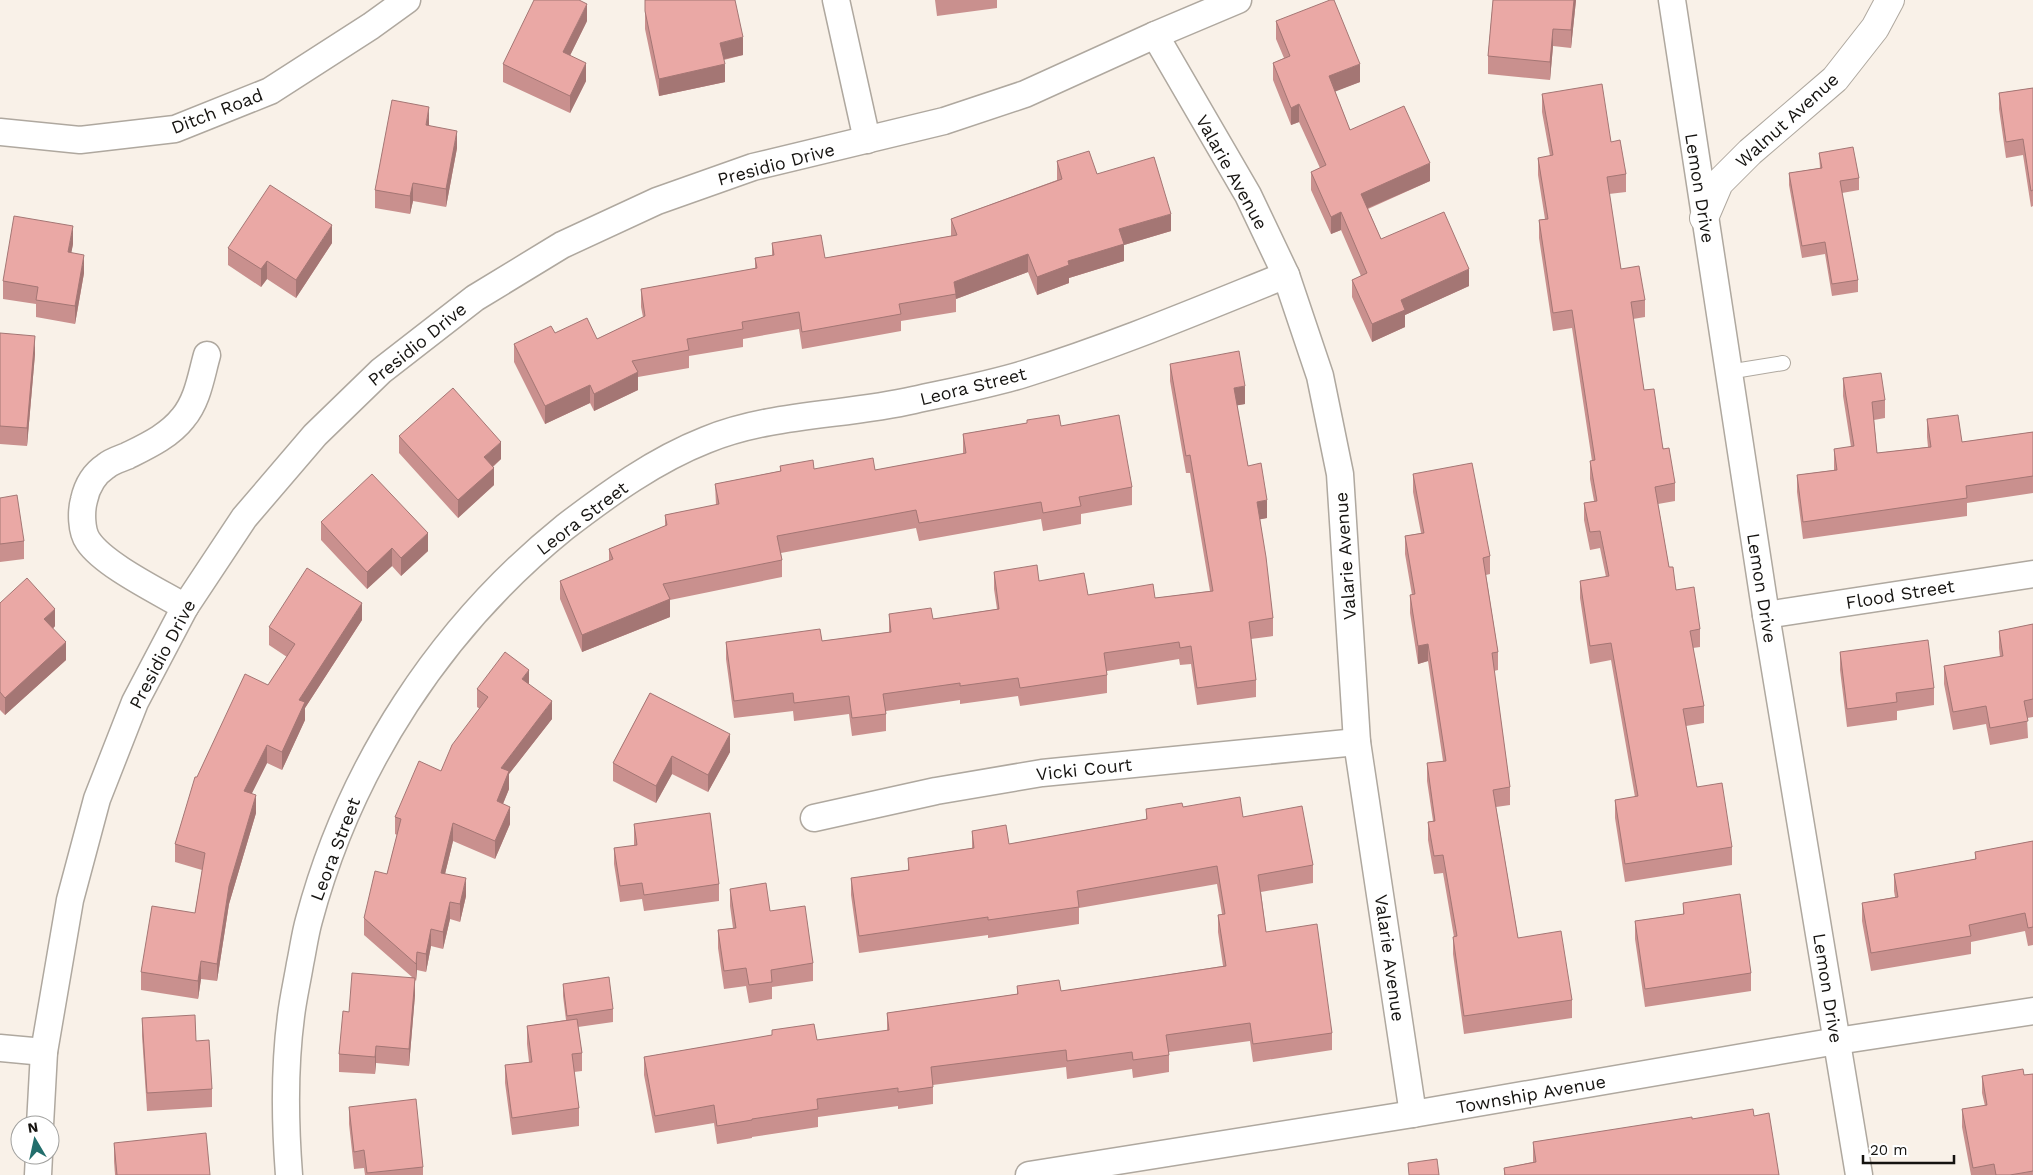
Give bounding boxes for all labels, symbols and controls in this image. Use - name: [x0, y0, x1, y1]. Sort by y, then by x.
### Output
- street label: Walnut Avenue: [1731, 68, 1843, 172]
- street label: Ditch Road: [168, 84, 266, 138]
- street label: Valarie Avenue: [1192, 111, 1272, 233]
- street label: Lemon Drive: [1681, 132, 1719, 244]
- street label: Presidio Drive: [715, 138, 837, 190]
- street label: Presidio Drive: [364, 298, 470, 390]
- street label: Leora Street: [918, 363, 1029, 409]
- street label: Leora Street: [532, 477, 632, 559]
- street label: Valarie Avenue: [1330, 491, 1360, 621]
- street label: Lemon Drive: [1743, 532, 1781, 644]
- street label: Flood Street: [1844, 575, 1956, 613]
- street label: Presidio Drive: [124, 596, 200, 712]
- street label: Vicki Court: [1035, 753, 1133, 784]
- street label: Leora Street: [306, 794, 364, 904]
- street label: Valarie Avenue: [1371, 893, 1409, 1023]
- street label: Lemon Drive: [1809, 932, 1847, 1044]
- street label: Township Avenue: [1455, 1071, 1607, 1117]
- north arrow: [10, 1115, 60, 1165]
- text: N: [27, 1118, 39, 1136]
- scale bar: [1863, 1132, 1954, 1164]
- text: 20 m: [1870, 1141, 1908, 1159]

